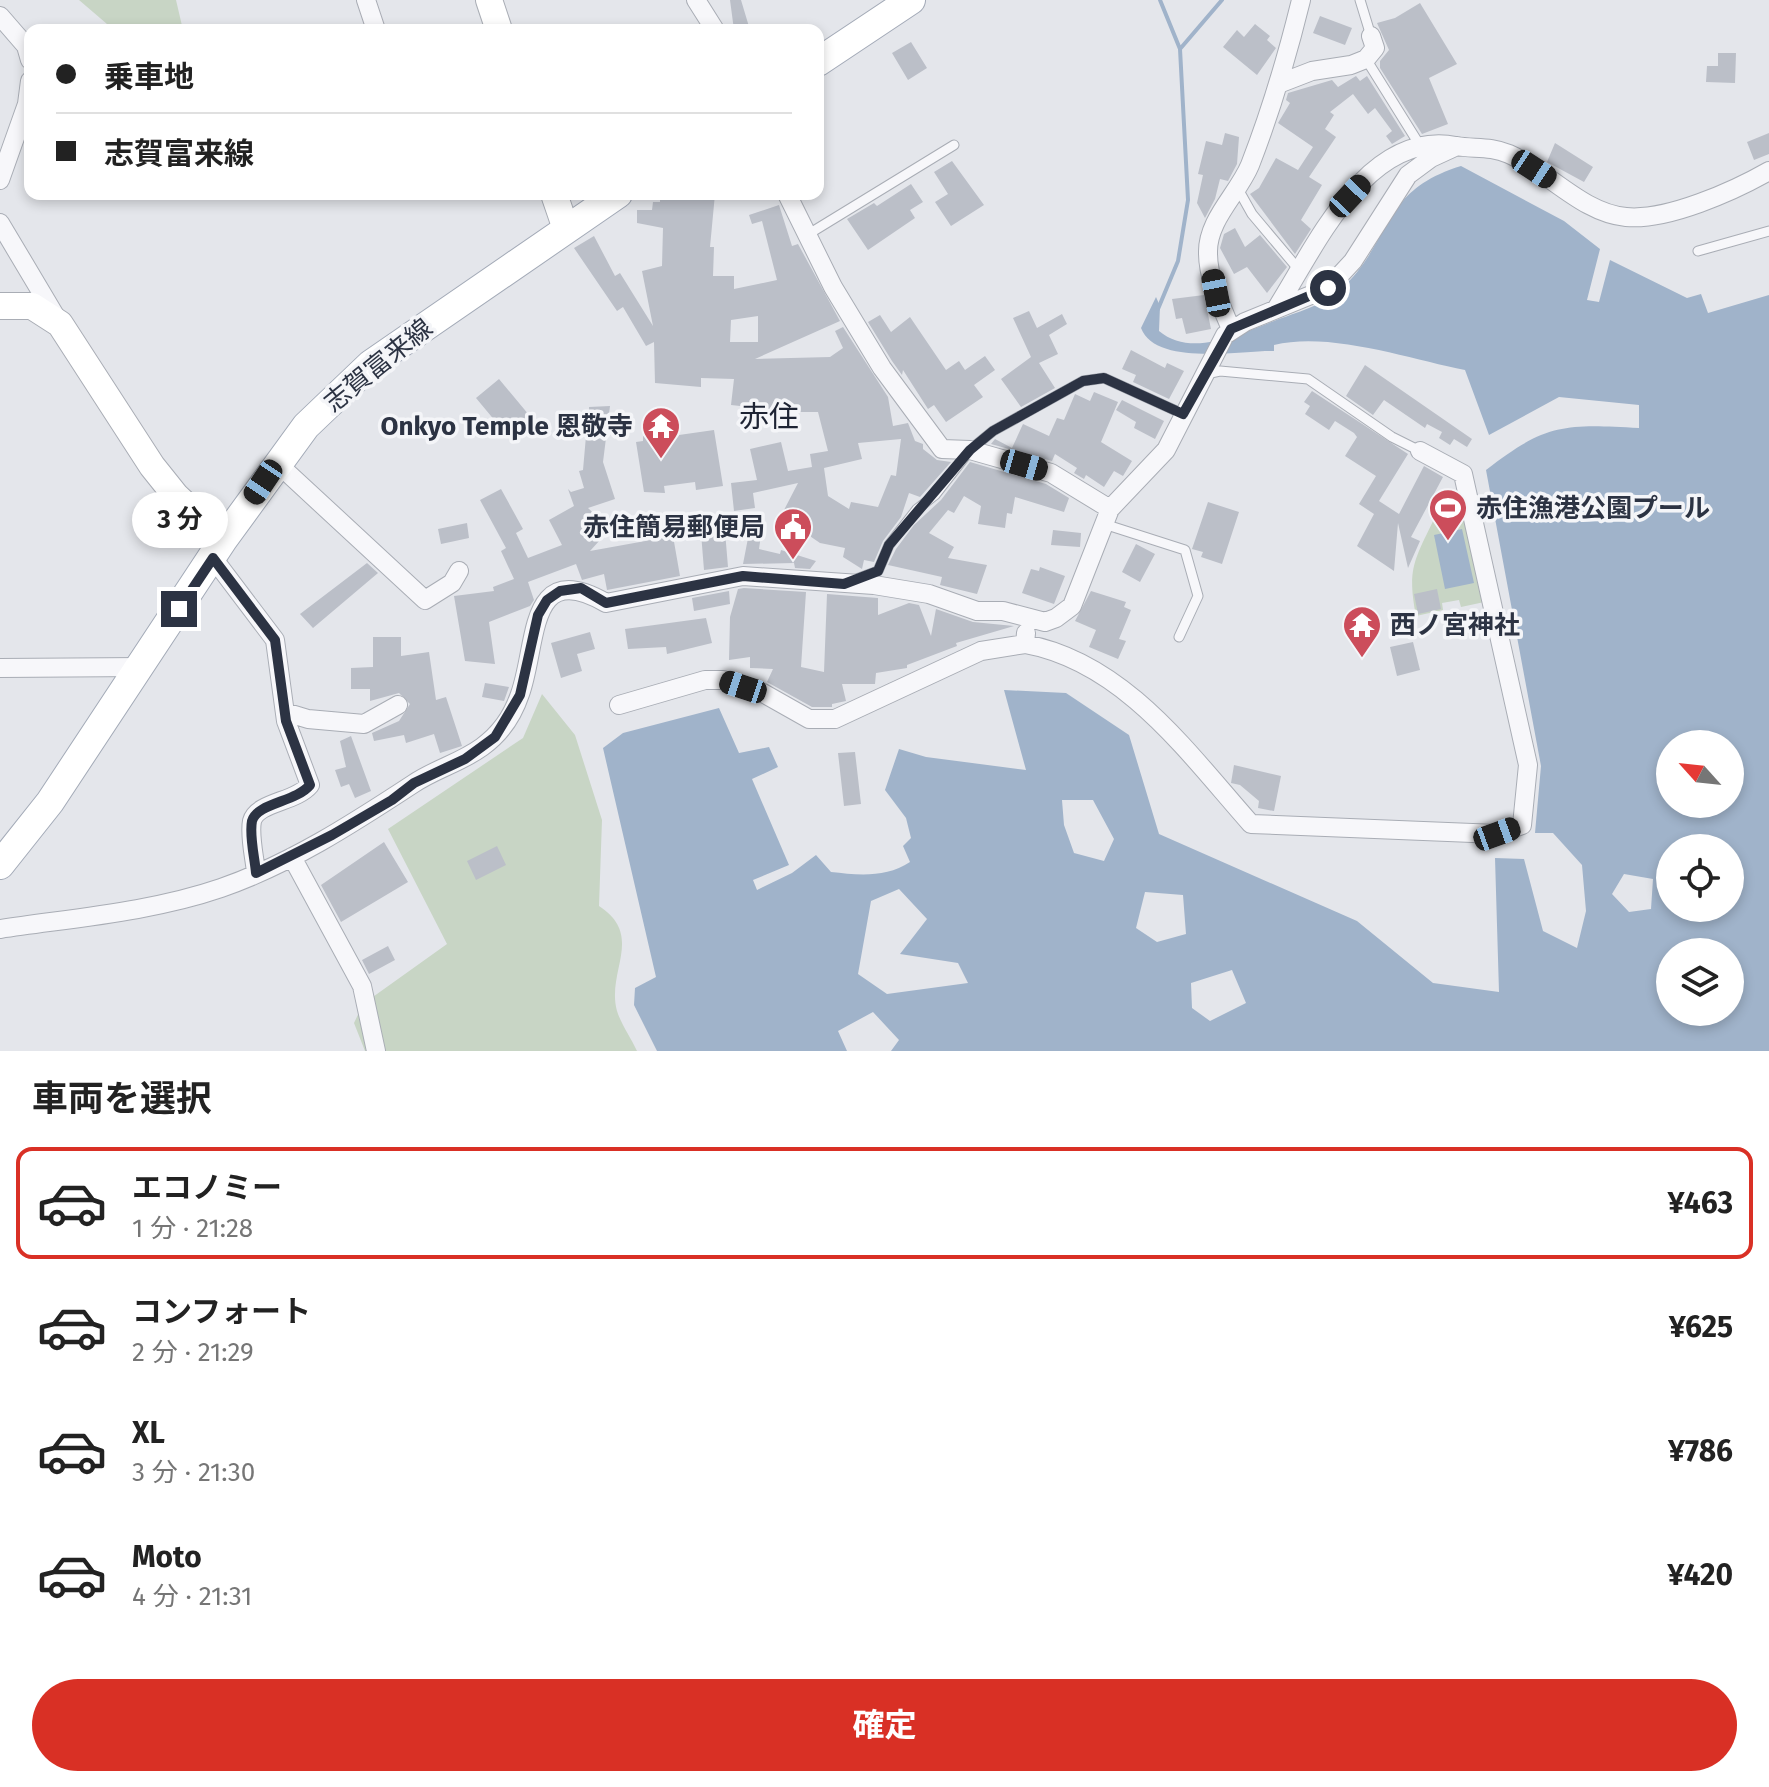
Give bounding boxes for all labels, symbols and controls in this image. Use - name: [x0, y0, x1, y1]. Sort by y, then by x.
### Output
- text: 乗車地: [104, 59, 194, 95]
- text: 志賀富来線: [104, 136, 254, 172]
- car: [1507, 146, 1561, 192]
- car: [1325, 170, 1375, 222]
- car: [1200, 267, 1232, 319]
- route start: [1310, 270, 1346, 306]
- street label: 志賀富来線: [318, 312, 439, 418]
- district label: 赤住: [739, 399, 799, 435]
- temple icon: Onkyo Temple 恩敬寺: [640, 405, 682, 460]
- place label: Onkyo Temple 恩敬寺: [381, 411, 633, 442]
- car: [998, 447, 1050, 483]
- car: [240, 455, 286, 509]
- sports icon: 赤住漁港公園プール: [1427, 487, 1469, 542]
- callout: 3 分: [131, 493, 227, 549]
- place label: 赤住漁港公園プール: [1476, 493, 1710, 524]
- text: 3 分: [157, 504, 203, 535]
- public building icon: 赤住簡易郵便局: [772, 506, 814, 561]
- place label: 赤住簡易郵便局: [583, 512, 765, 543]
- route end: [161, 591, 197, 627]
- temple icon: 西ノ宮神社: [1341, 604, 1383, 659]
- place label: 西ノ宮神社: [1390, 610, 1520, 641]
- car: [716, 668, 770, 706]
- north arrow: [1656, 730, 1744, 818]
- map controls: [1656, 730, 1744, 1026]
- car: [1470, 815, 1524, 853]
- button: locate: [1656, 834, 1744, 922]
- button: layers: [1656, 938, 1744, 1026]
- text: 車両を選択: [32, 1077, 212, 1121]
- icon: car: [36, 1167, 108, 1239]
- text: エコノミー: [132, 1170, 282, 1206]
- text: ¥463: [1667, 1185, 1733, 1221]
- text: 1 分 · 21:28: [132, 1213, 253, 1244]
- icon: car: [36, 1291, 108, 1363]
- text: コンフォート: [132, 1294, 311, 1330]
- text: ¥625: [1669, 1309, 1733, 1345]
- text: 2 分 · 21:29: [132, 1337, 254, 1368]
- icon: car: [36, 1415, 108, 1487]
- text: XL: [132, 1415, 165, 1451]
- text: ¥786: [1668, 1433, 1733, 1469]
- text: 3 分 · 21:30: [132, 1457, 255, 1488]
- icon: car: [36, 1539, 108, 1611]
- text: Moto: [132, 1539, 202, 1575]
- text: ¥420: [1667, 1557, 1733, 1593]
- text: 4 分 · 21:31: [132, 1581, 252, 1612]
- button: 確定: [32, 1679, 1737, 1771]

